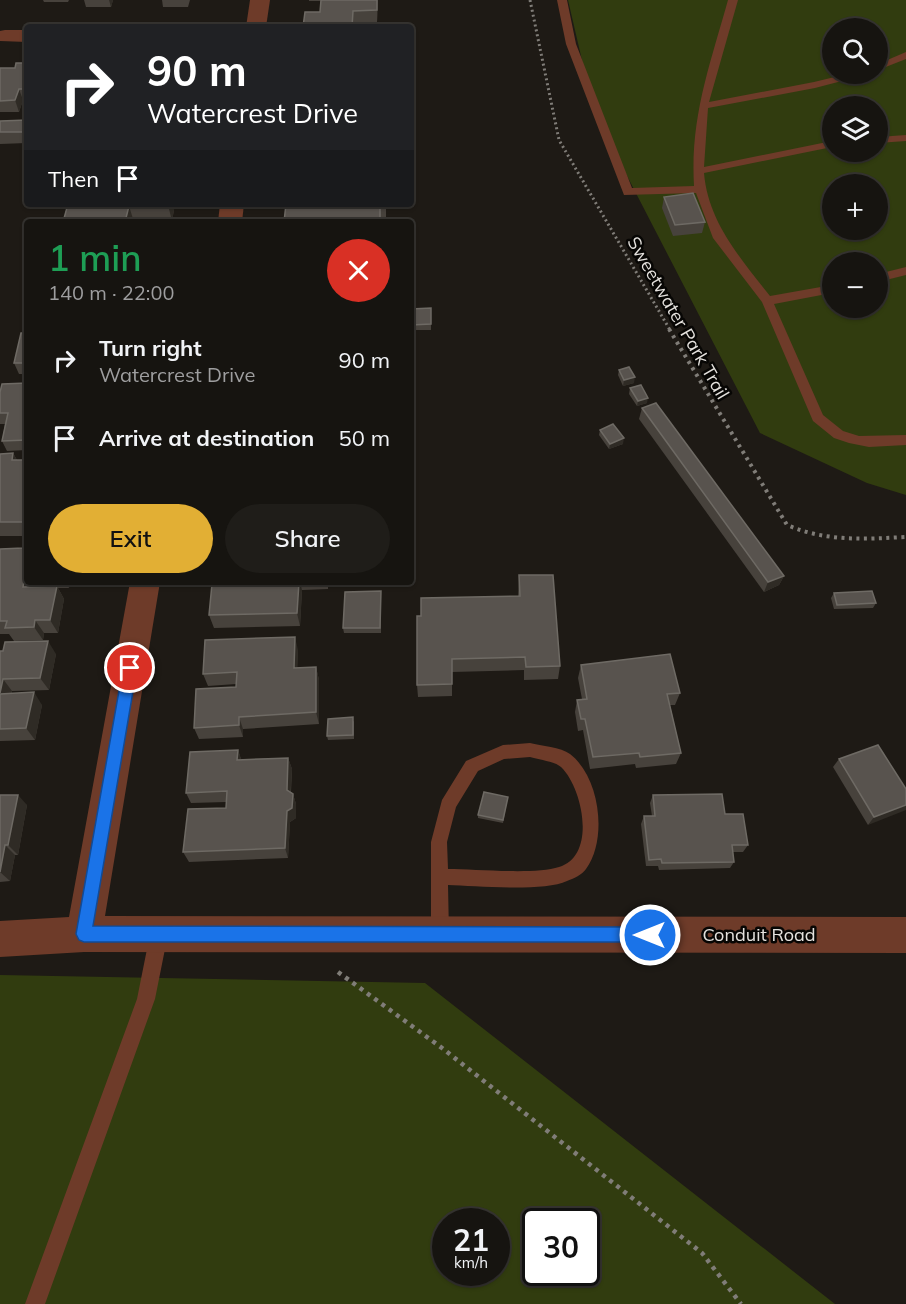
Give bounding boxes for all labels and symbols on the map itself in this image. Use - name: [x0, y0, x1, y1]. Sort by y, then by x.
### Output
- street label: Sweetwater Park Trail: [622, 232, 734, 403]
- pin: [104, 642, 155, 693]
- position arrow: [618, 903, 682, 967]
- street label: Conduit Road: [702, 923, 816, 946]
- speed limit sign: 30: [522, 1208, 600, 1286]

